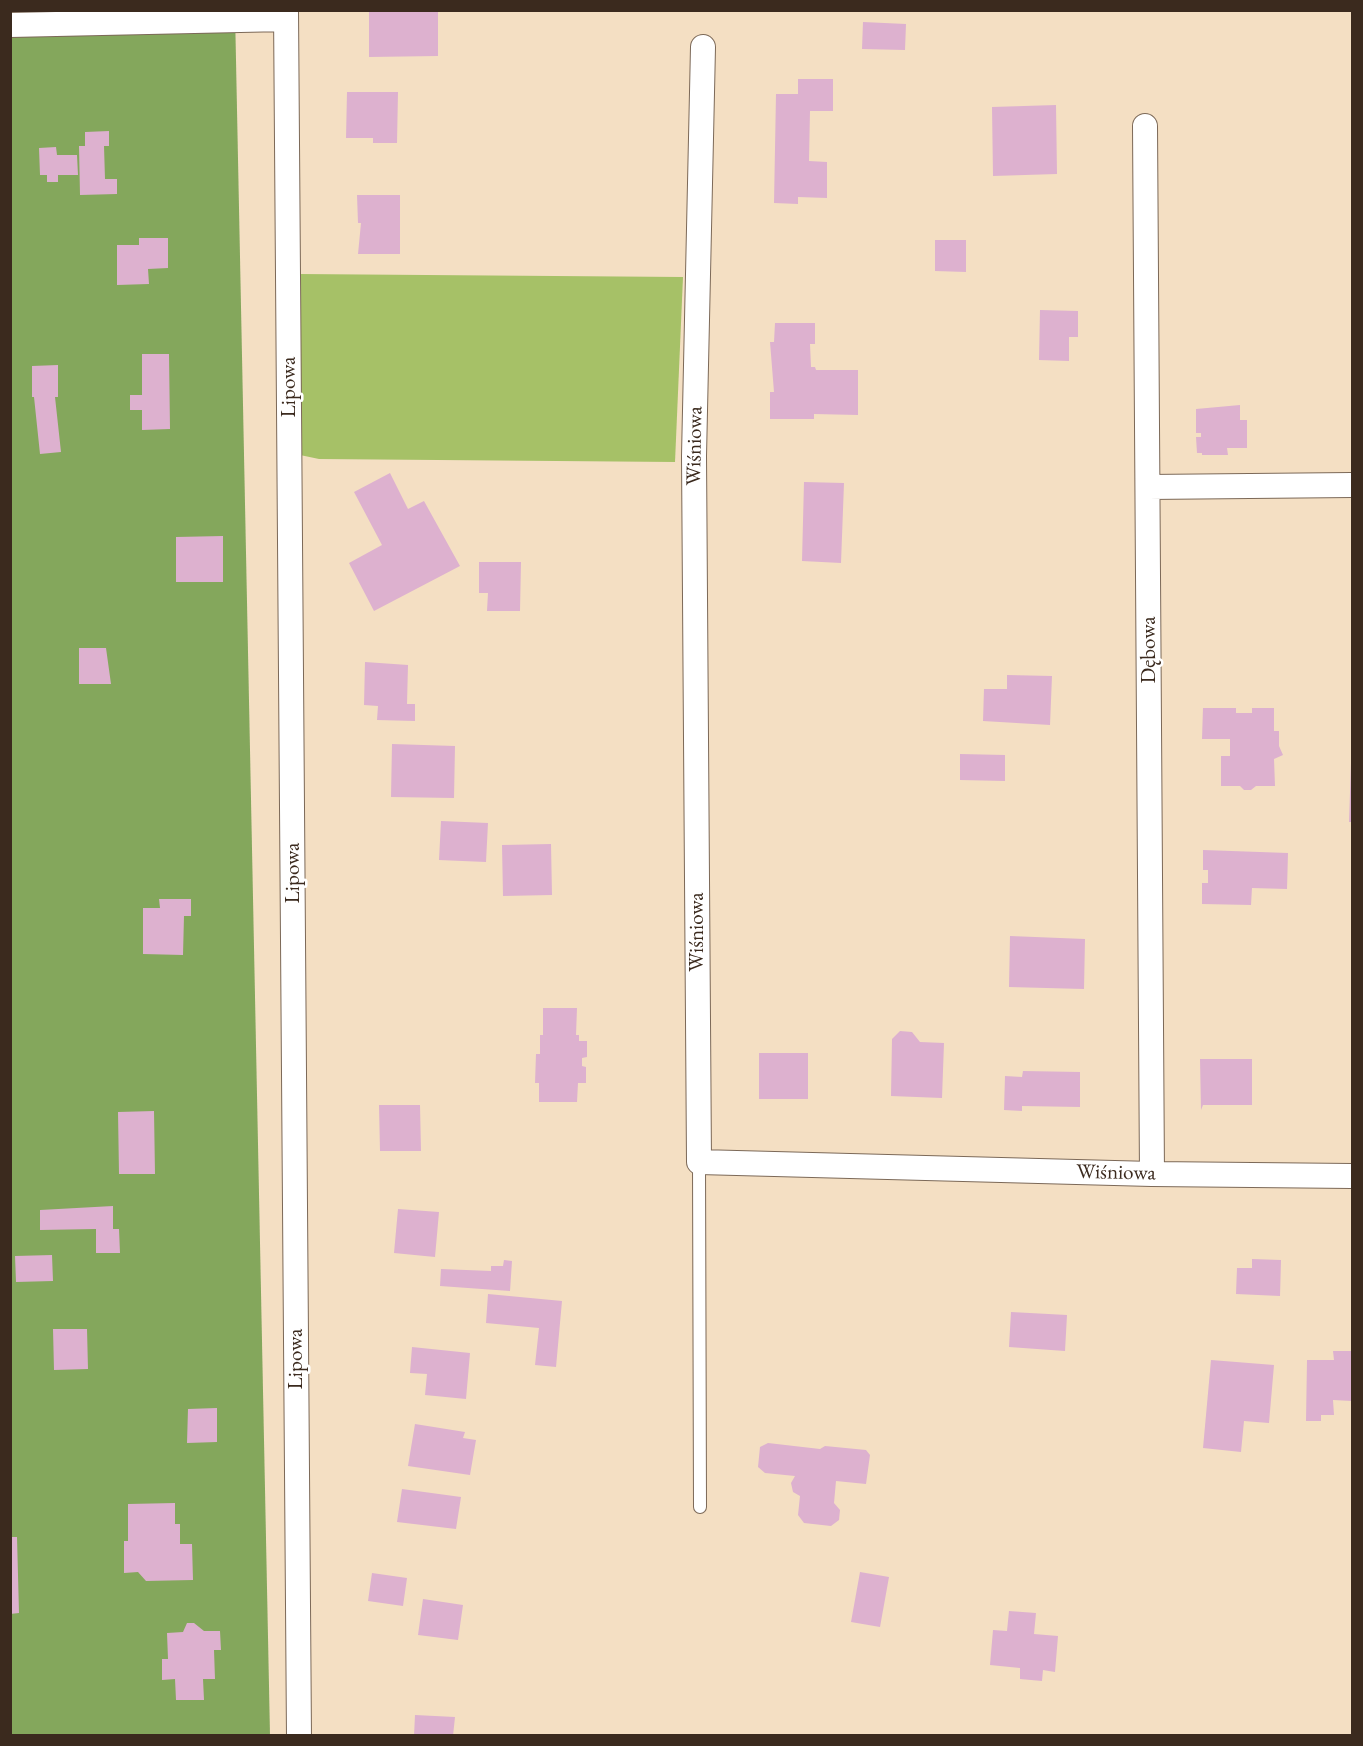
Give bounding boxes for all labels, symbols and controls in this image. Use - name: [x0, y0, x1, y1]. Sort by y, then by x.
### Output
- street label: Lipowa: [276, 357, 302, 417]
- street label: Wiśniowa: [682, 406, 708, 486]
- street label: Dębowa: [1136, 616, 1162, 684]
- street label: Lipowa: [280, 843, 306, 903]
- street label: Wiśniowa: [684, 892, 710, 972]
- street label: Wiśniowa: [1076, 1160, 1156, 1186]
- street label: Lipowa: [283, 1329, 309, 1389]

